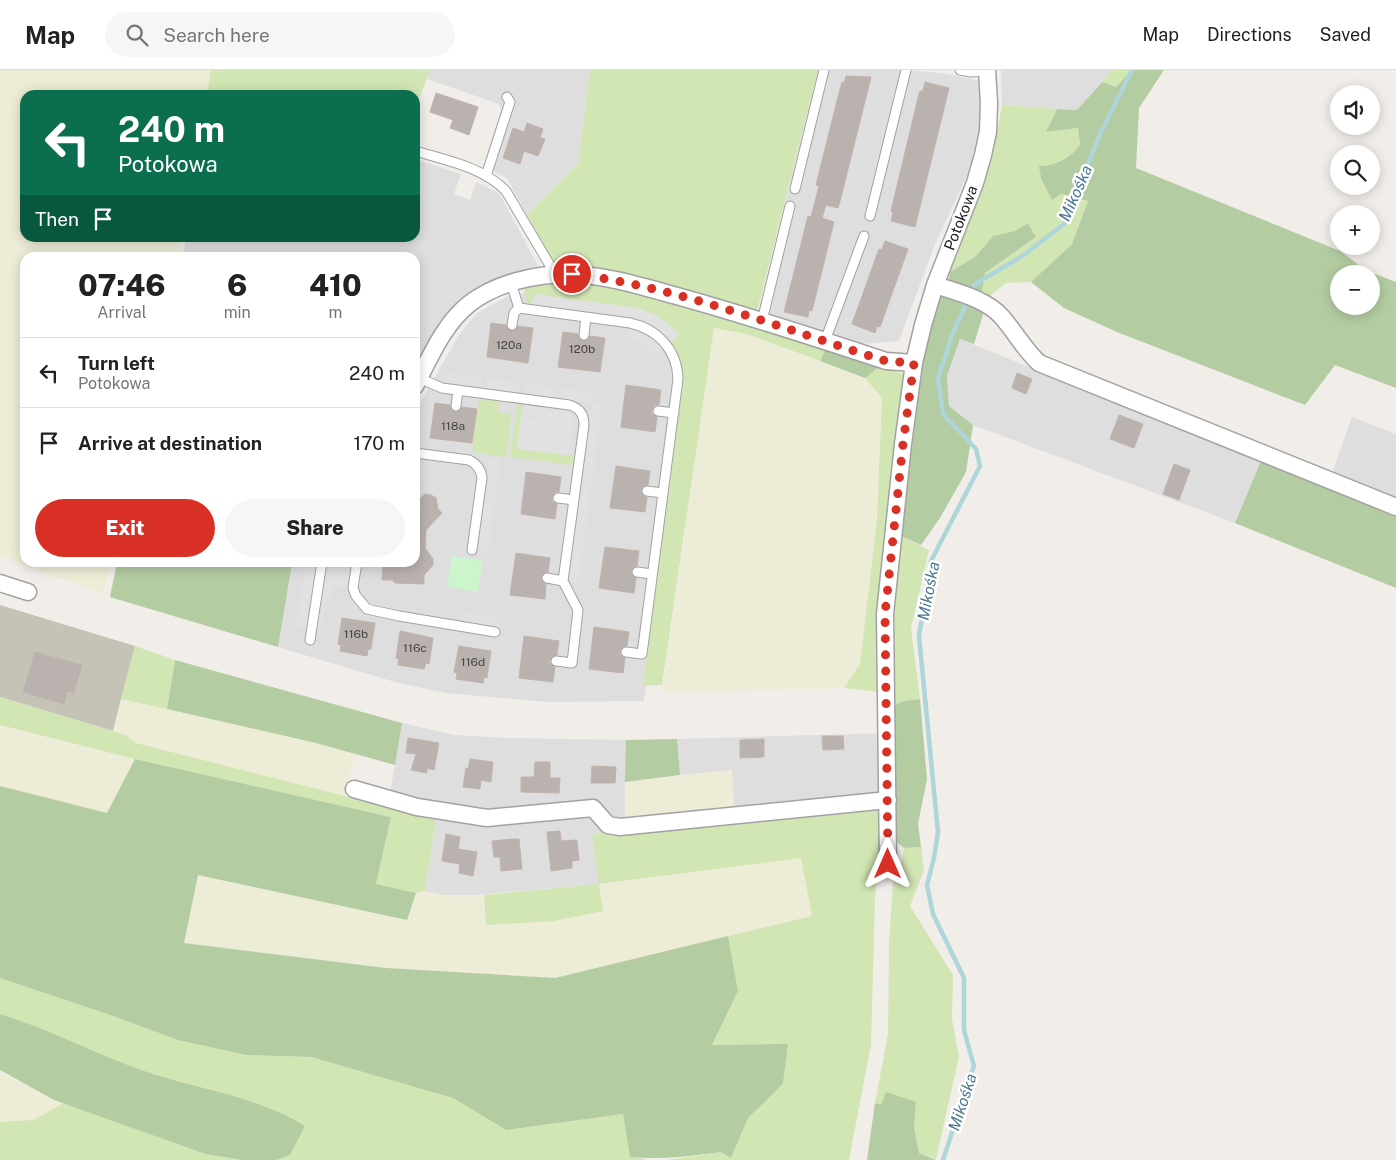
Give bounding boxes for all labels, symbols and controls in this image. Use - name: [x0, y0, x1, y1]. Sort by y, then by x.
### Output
- search box: [105, 12, 455, 57]
- text: Map: [25, 21, 75, 49]
- icon: search: [123, 21, 151, 49]
- text: Search here: [163, 24, 270, 46]
- text: Map: [1142, 24, 1179, 45]
- text: Directions: [1207, 24, 1292, 45]
- text: Saved: [1320, 24, 1371, 45]
- map controls: [1330, 85, 1380, 315]
- button: sound: [1330, 85, 1380, 135]
- text: 240 m: [118, 109, 225, 150]
- icon: left: [35, 110, 100, 175]
- button: search: [1330, 145, 1380, 195]
- text: Potokowa: [118, 151, 218, 177]
- water label: Mikośka: [1055, 162, 1096, 224]
- street label: Potokowa: [940, 183, 981, 253]
- icon: arrive: [89, 205, 117, 233]
- button: +: [1330, 205, 1380, 255]
- text: Then: [35, 208, 79, 230]
- pin: [551, 253, 593, 295]
- icon: arrive: [558, 260, 586, 288]
- button: −: [1330, 265, 1380, 315]
- text: 07:46: [78, 267, 166, 303]
- text: 6: [227, 267, 247, 303]
- text: 410: [309, 267, 362, 303]
- text: Arrival: [97, 303, 147, 322]
- text: min: [224, 303, 251, 322]
- text: m: [328, 303, 342, 322]
- house number: 120a: [496, 338, 522, 352]
- house number: 120b: [569, 342, 595, 356]
- text: Turn left: [78, 352, 155, 374]
- icon: left: [35, 359, 63, 387]
- text: 240 m: [349, 362, 405, 384]
- text: Potokowa: [78, 374, 150, 393]
- house number: 118a: [441, 419, 465, 433]
- icon: arrive: [35, 429, 63, 457]
- text: Arrive at destination: [78, 432, 262, 454]
- text: 170 m: [354, 432, 405, 454]
- button: Exit: [35, 499, 215, 557]
- button: Share: [225, 499, 405, 557]
- water label: Mikośka: [913, 560, 943, 622]
- house number: 116b: [344, 627, 368, 641]
- house number: 116c: [403, 641, 427, 655]
- house number: 116d: [461, 655, 485, 669]
- position arrow: [861, 837, 913, 889]
- water label: Mikośka: [944, 1071, 981, 1133]

